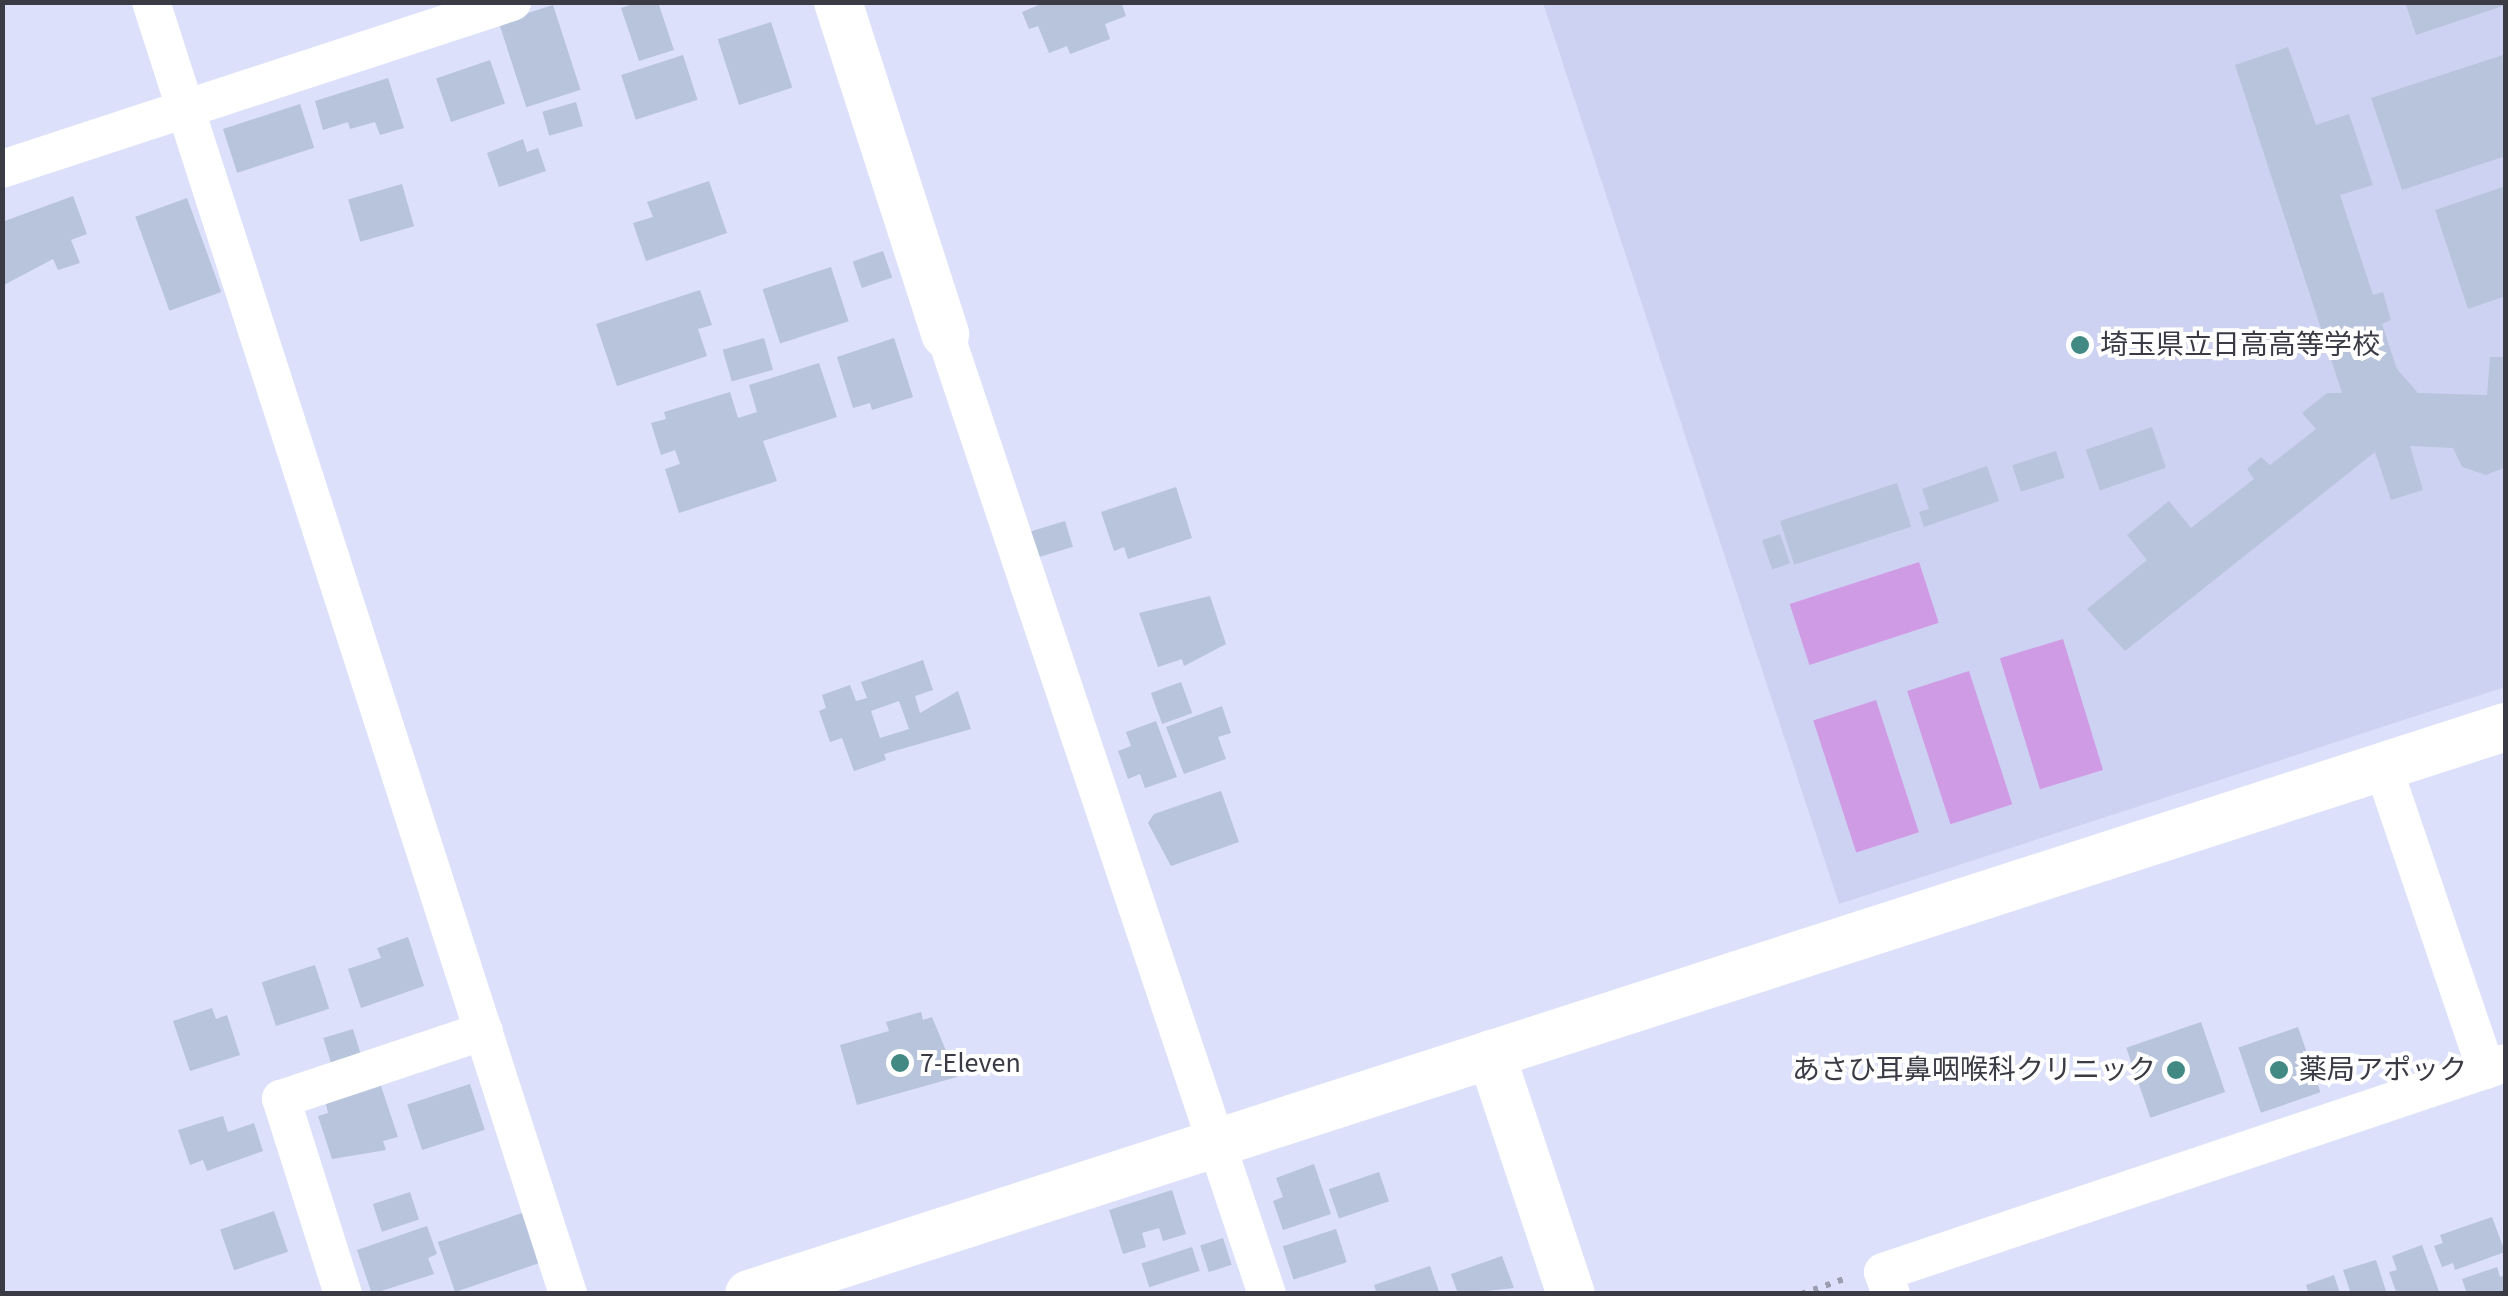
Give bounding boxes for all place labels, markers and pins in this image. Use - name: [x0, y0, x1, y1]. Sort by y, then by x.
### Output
- place label: 埼玉県立日高高等学校: [2100, 328, 2380, 362]
- marker: 埼玉県立日高高等学校: [2069, 334, 2091, 356]
- place label: 7-Eleven: [920, 1046, 1021, 1080]
- marker: 7-Eleven: [889, 1052, 911, 1074]
- place label: あさひ耳鼻咽喉科クリニック: [1792, 1053, 2156, 1087]
- place label: 薬局アポック: [2299, 1053, 2467, 1087]
- marker: あさひ耳鼻咽喉科クリニック: [2165, 1059, 2187, 1081]
- marker: 薬局アポック: [2268, 1059, 2290, 1081]

